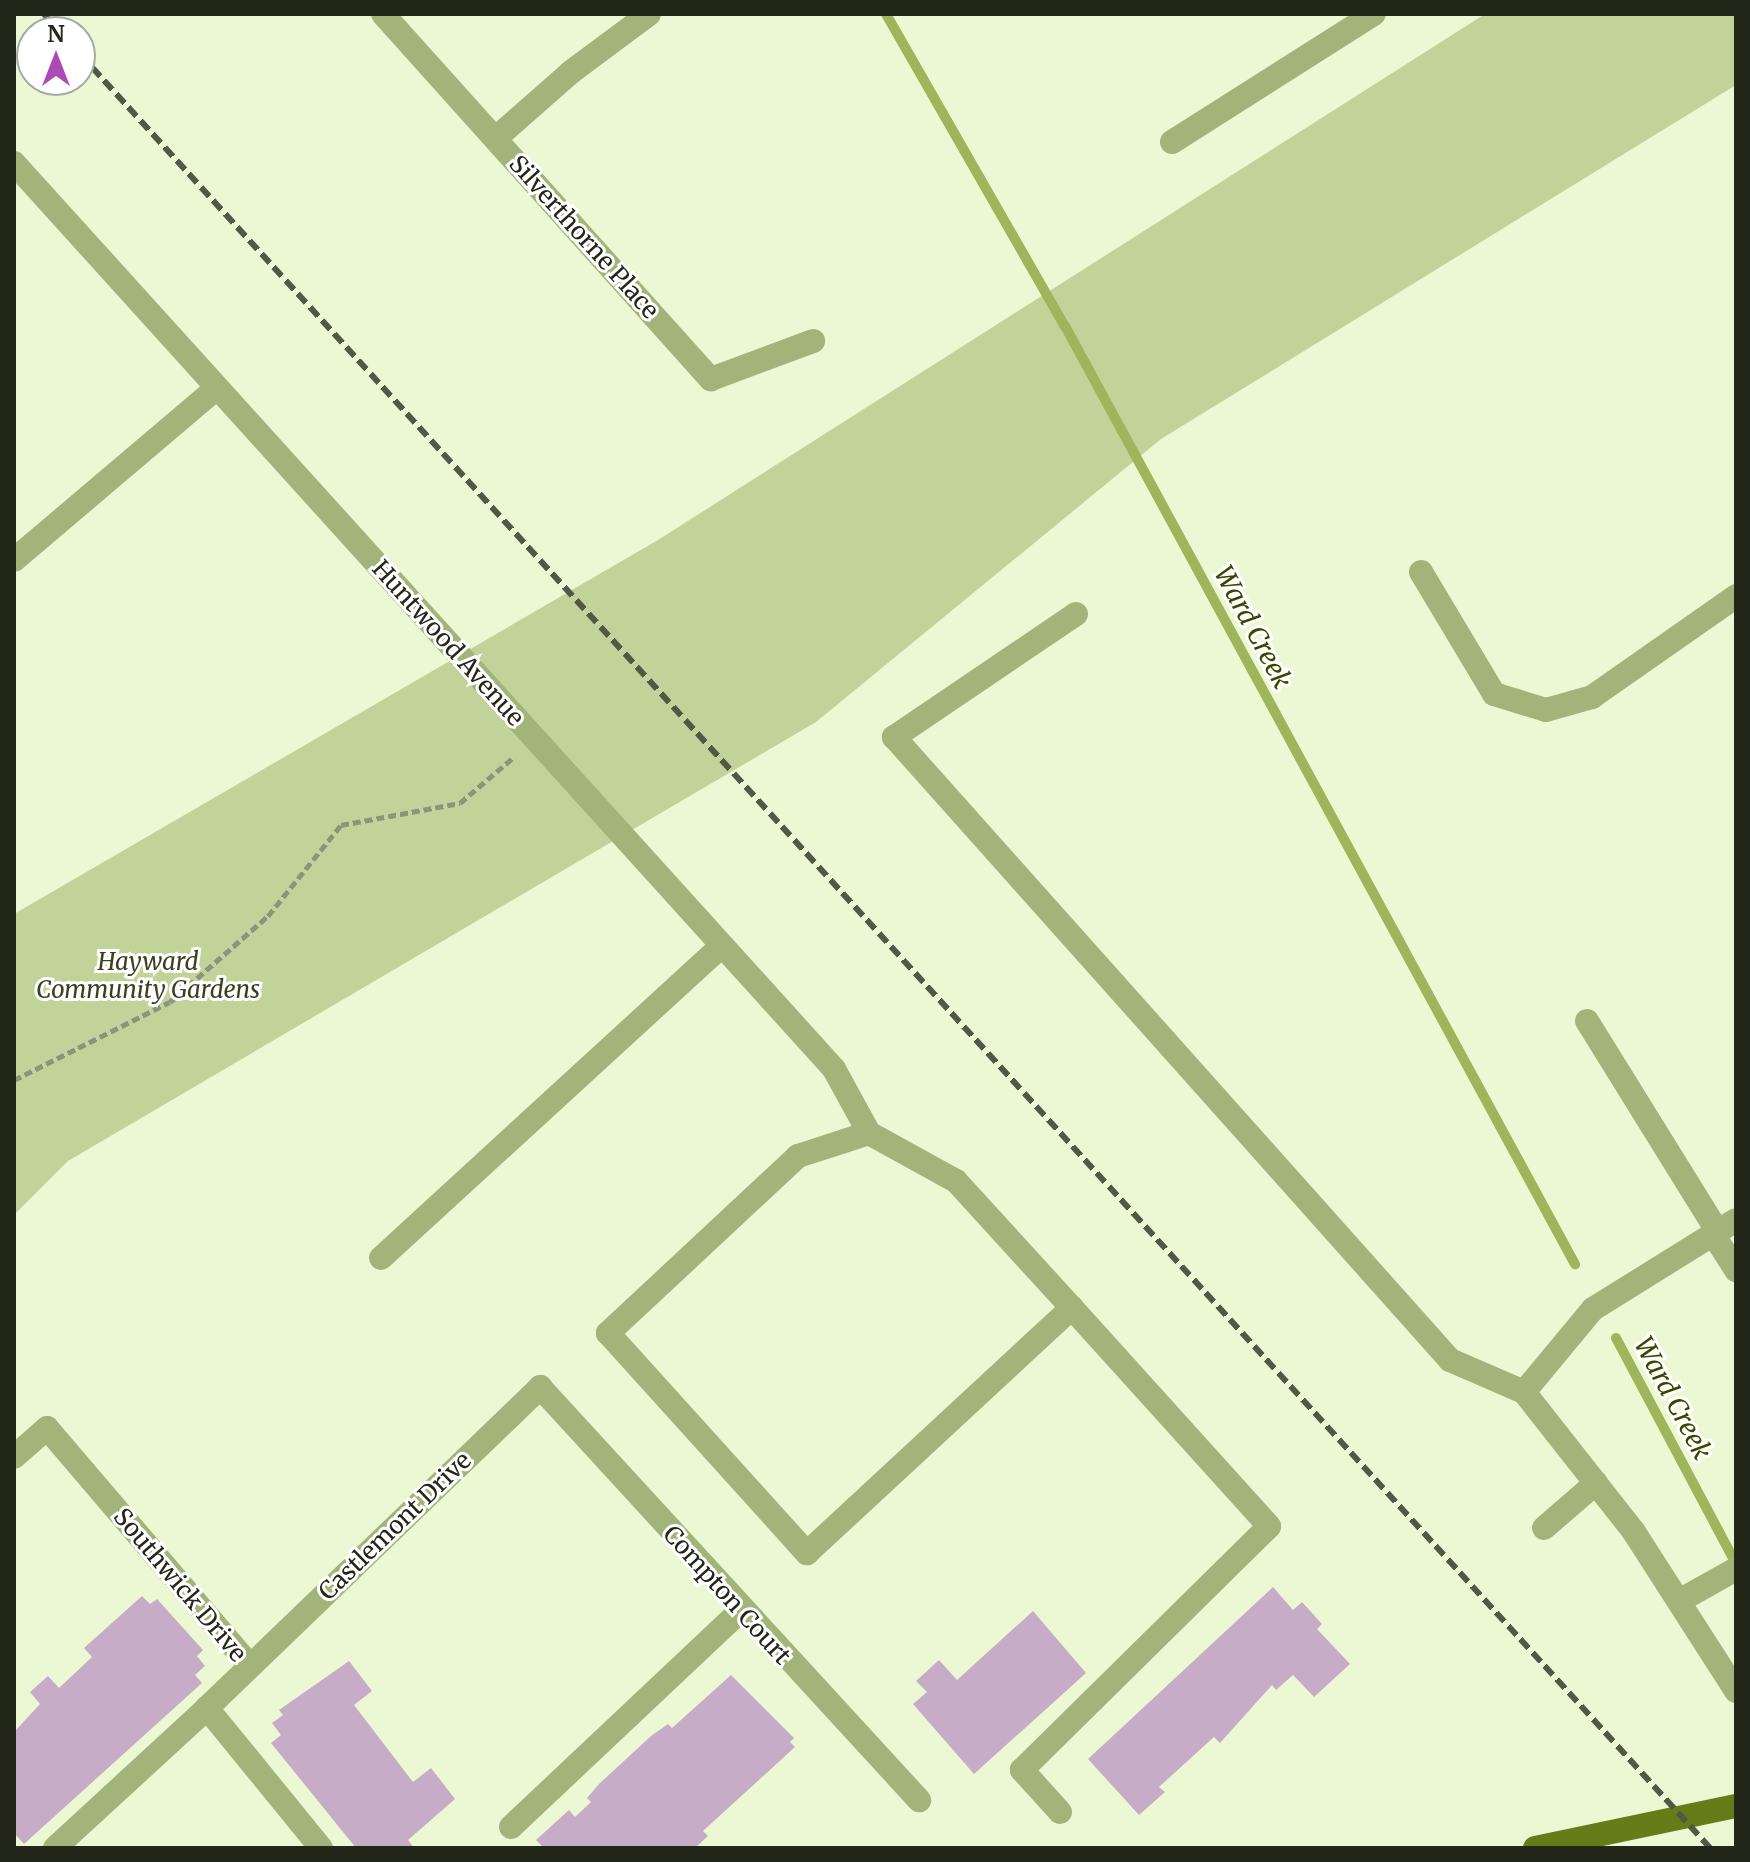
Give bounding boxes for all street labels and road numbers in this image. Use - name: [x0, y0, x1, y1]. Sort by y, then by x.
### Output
- street label: Silverthorne Place: [503, 150, 665, 324]
- street label: Huntwood Avenue: [366, 554, 530, 732]
- street label: Castlemont Drive: [313, 1446, 477, 1606]
- street label: Southwick Drive: [108, 1503, 252, 1667]
- street label: Compton Court: [657, 1520, 797, 1670]

